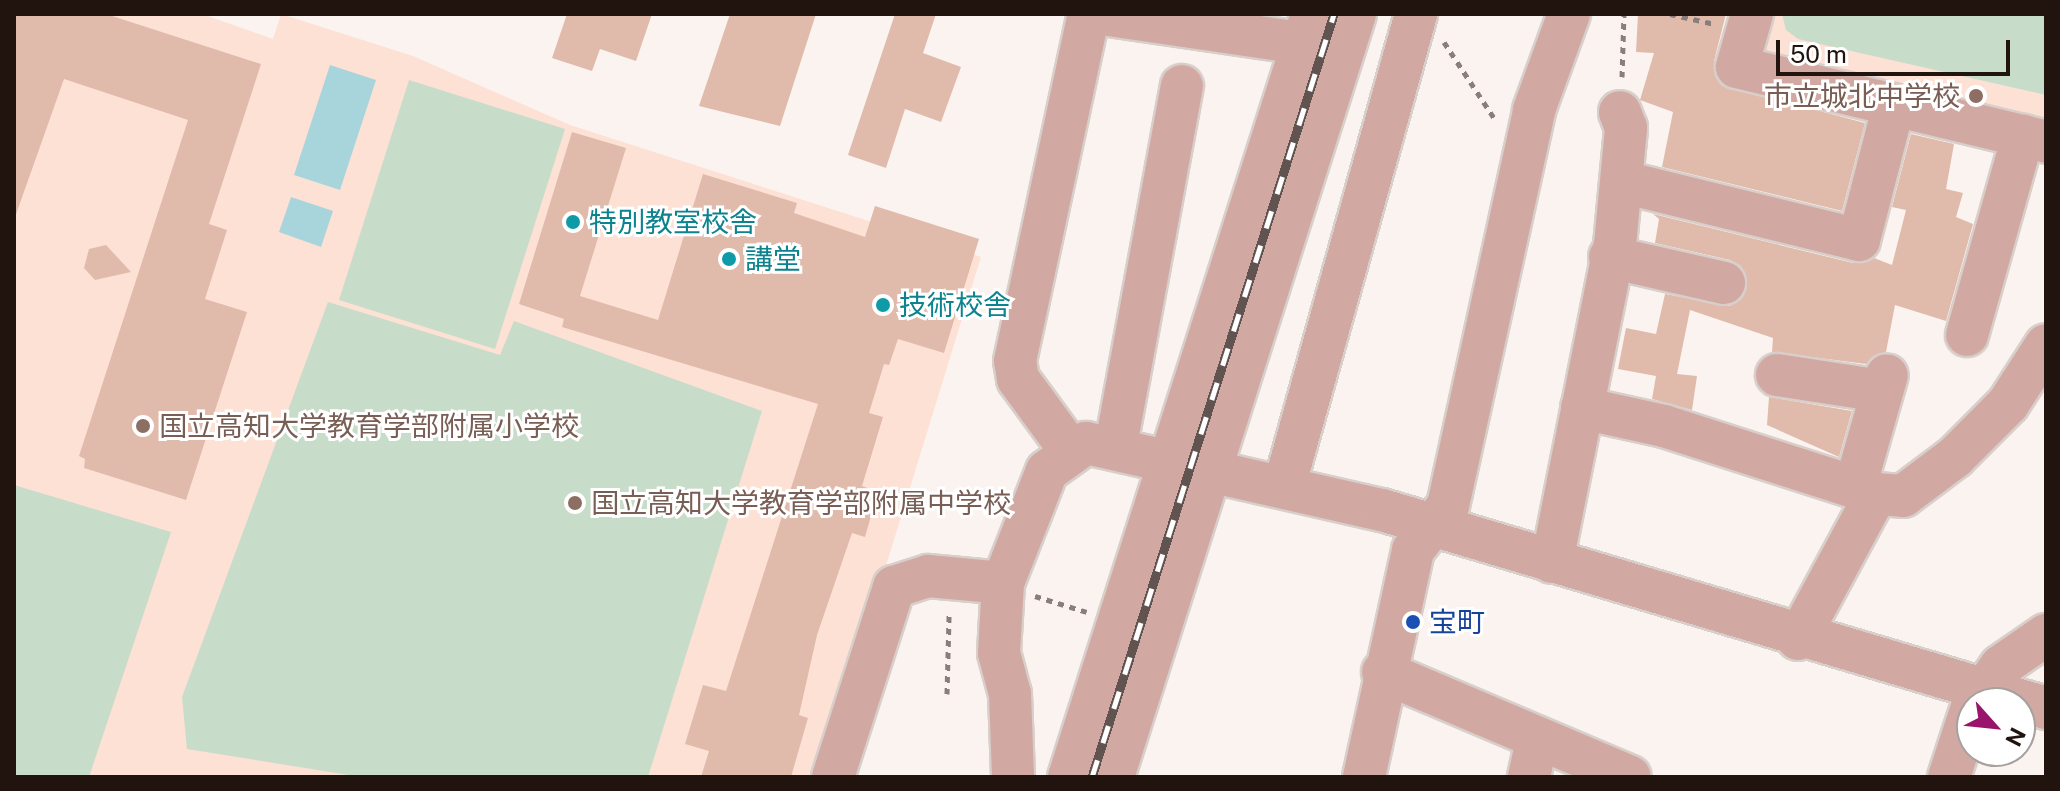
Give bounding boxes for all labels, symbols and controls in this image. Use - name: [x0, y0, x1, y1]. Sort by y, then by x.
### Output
- scale bar: [1780, 24, 2014, 74]
- text: 50 m: [1790, 40, 1847, 68]
- place label: 市立城北中学校: [1764, 79, 1960, 113]
- marker: 市立城北中学校: [1967, 87, 1985, 105]
- place label: 特別教室校舎: [589, 205, 757, 239]
- marker: 特別教室校舎: [564, 213, 582, 231]
- place label: 講堂: [745, 242, 801, 276]
- marker: 講堂: [720, 250, 738, 268]
- place label: 技術校舎: [899, 288, 1011, 322]
- marker: 技術校舎: [874, 296, 892, 314]
- place label: 国立高知大学教育学部附属小学校: [159, 409, 579, 443]
- marker: 国立高知大学教育学部附属小学校: [134, 417, 152, 435]
- place label: 国立高知大学教育学部附属中学校: [591, 486, 1011, 520]
- marker: 国立高知大学教育学部附属中学校: [566, 494, 584, 512]
- place label: 宝町: [1429, 605, 1485, 639]
- marker: 宝町: [1404, 613, 1422, 631]
- north arrow: [1956, 687, 2036, 767]
- text: N: [2000, 723, 2031, 751]

